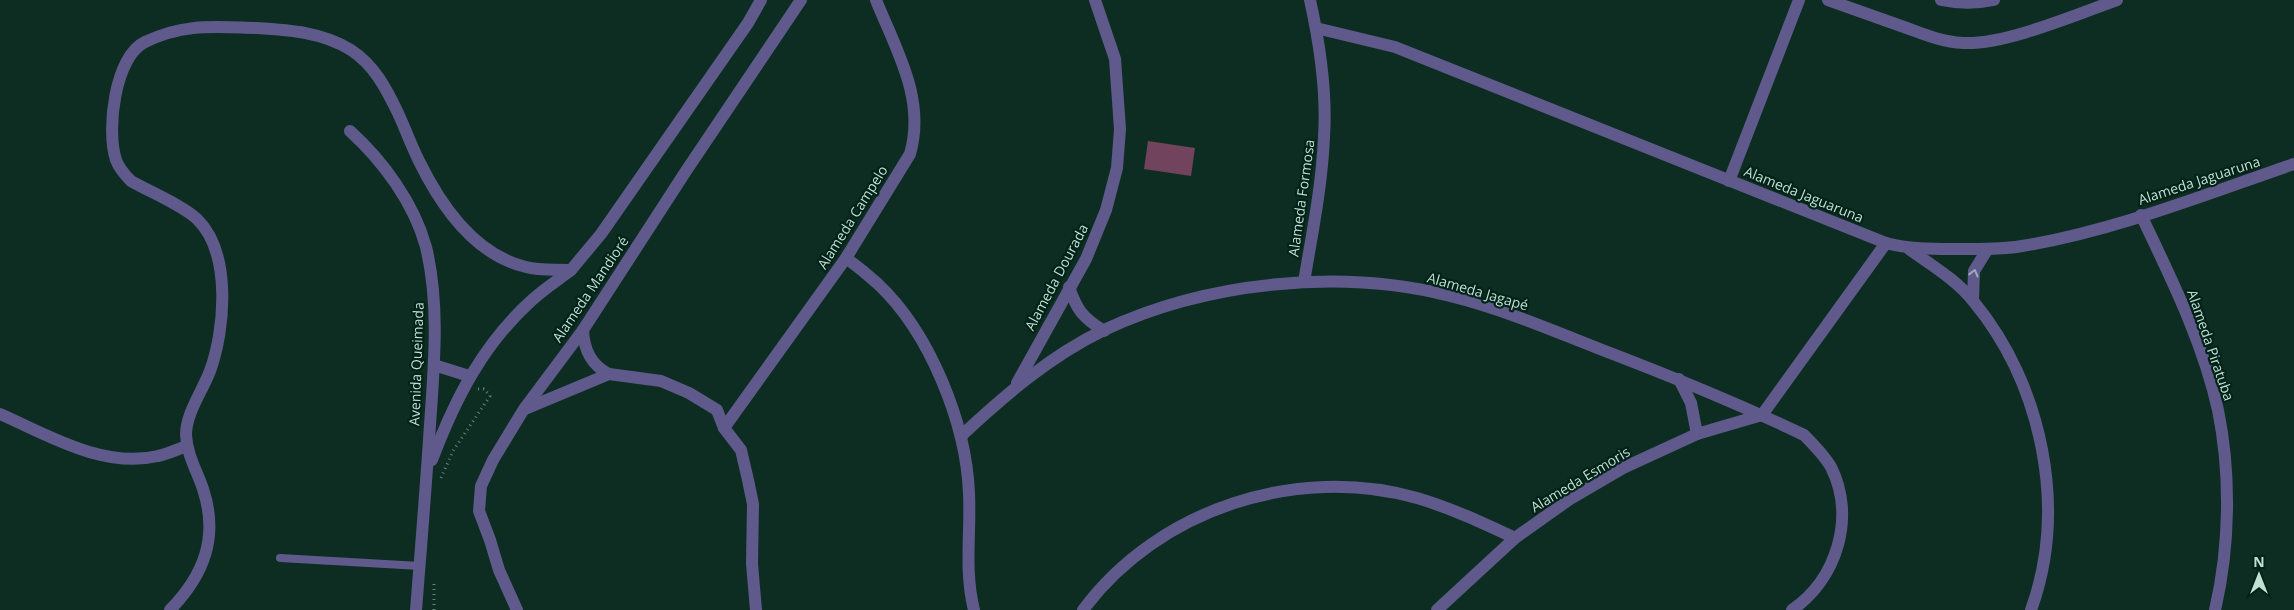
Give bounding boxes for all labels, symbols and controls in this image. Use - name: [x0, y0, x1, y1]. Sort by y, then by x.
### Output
- street label: Alameda Formosa: [1283, 138, 1319, 258]
- street label: Alameda Jaguaruna: [2136, 151, 2262, 209]
- street label: Alameda Jaguaruna: [1741, 161, 1867, 227]
- street label: Alameda Campelo: [812, 162, 892, 272]
- street label: Alameda Dourada: [1020, 220, 1092, 334]
- street label: Alameda Mandioré: [547, 232, 633, 346]
- street label: Alameda Jagapé: [1425, 267, 1531, 315]
- one-way arrow: [1968, 269, 1979, 278]
- street label: Alameda Piratuba: [2183, 287, 2239, 403]
- street label: Avenida Queimada: [404, 302, 428, 426]
- street label: Alameda Esmoris: [1527, 442, 1633, 516]
- north arrow: [2234, 550, 2284, 600]
- text: N: [2253, 552, 2265, 571]

